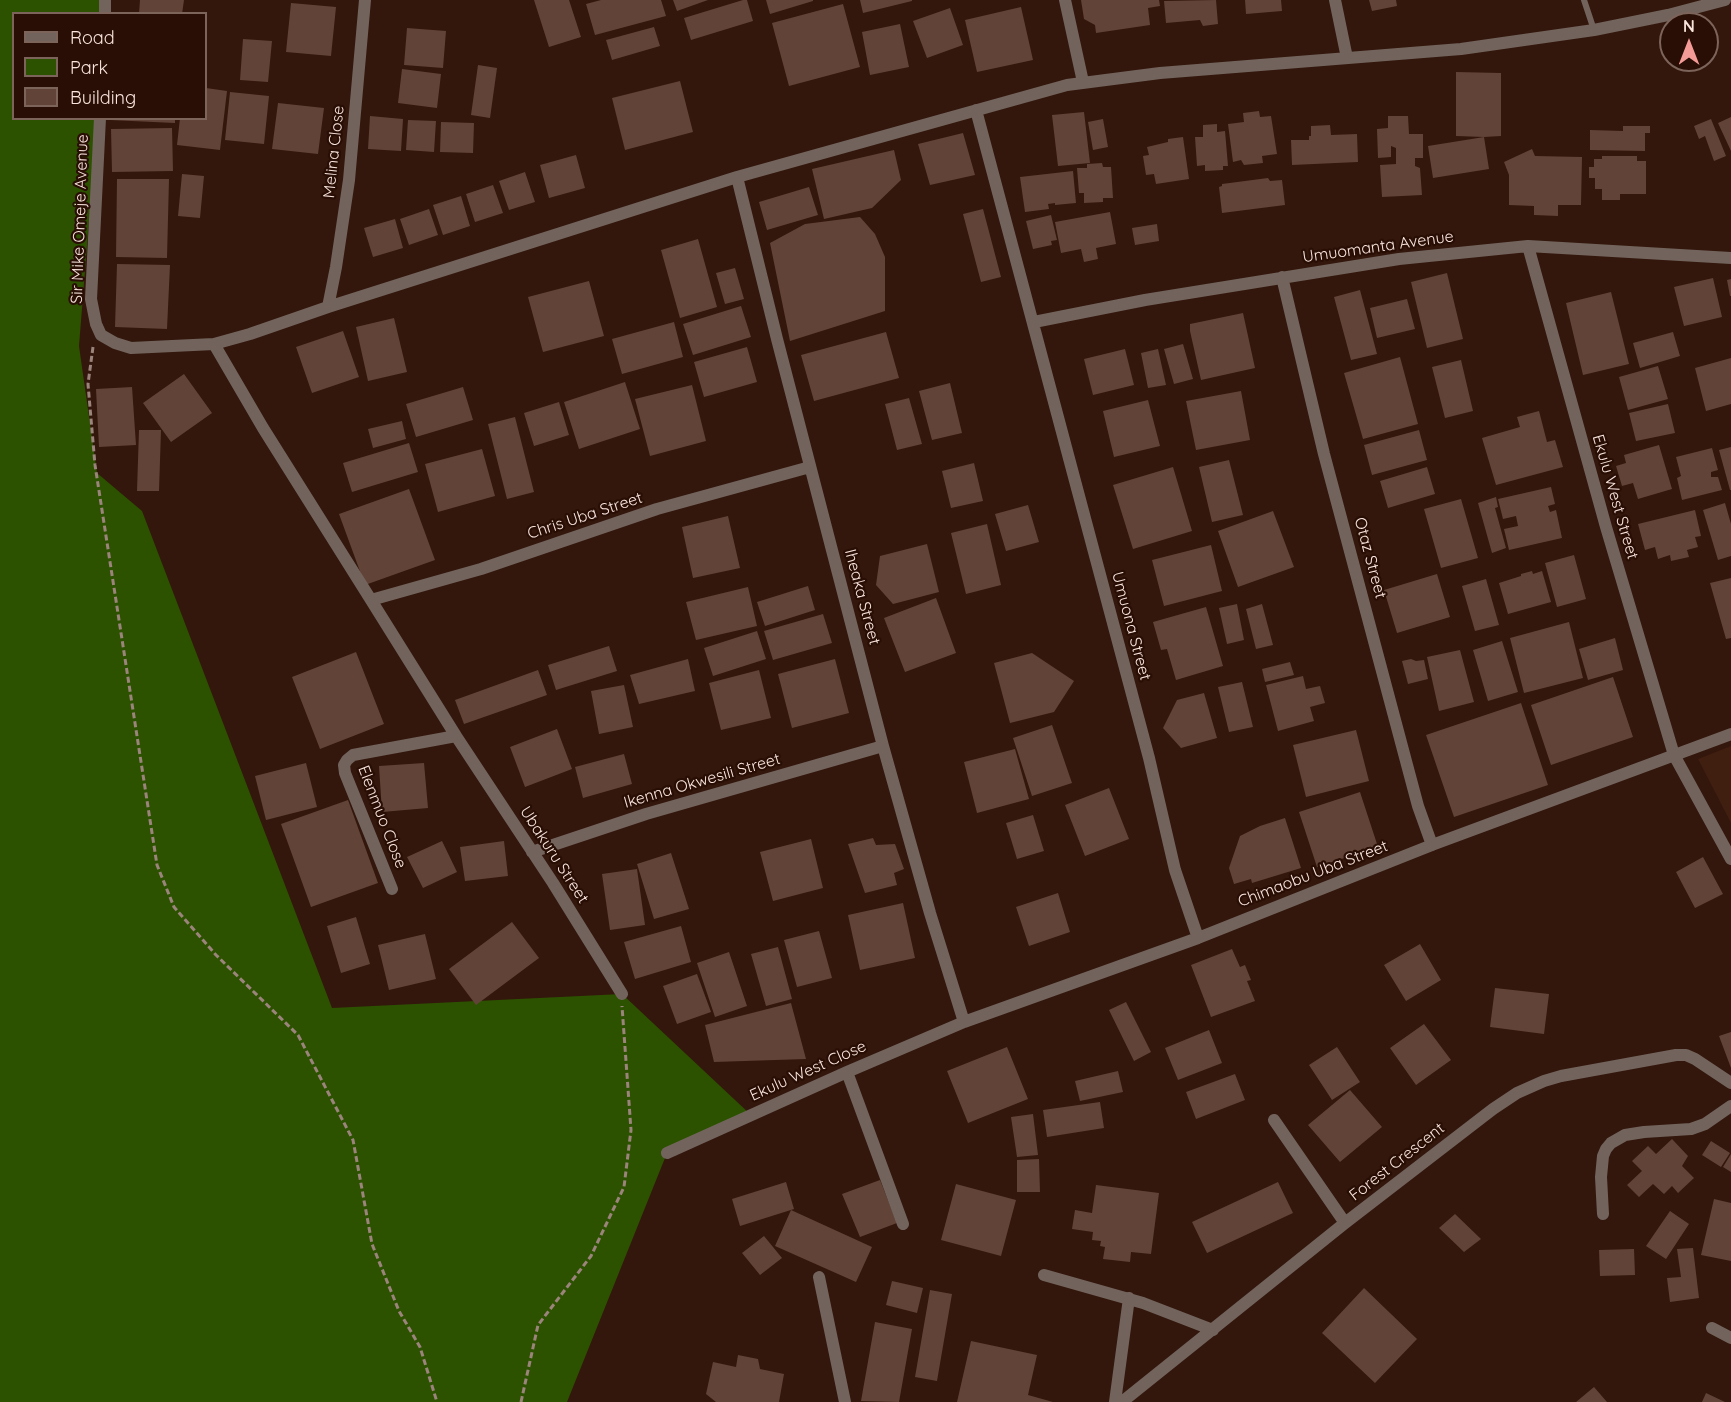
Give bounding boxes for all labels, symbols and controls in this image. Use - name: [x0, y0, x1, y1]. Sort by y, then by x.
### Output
- legend: [12, 12, 207, 120]
- north arrow: [1659, 12, 1719, 72]
- text: N: [1683, 16, 1695, 36]
- text: Road: [70, 26, 115, 49]
- text: Park: [70, 56, 108, 79]
- text: Building: [70, 86, 136, 109]
- street label: Melina Close: [320, 105, 348, 199]
- street label: Sir Mike Omeje Avenue: [67, 134, 93, 304]
- street label: Umuomanta Avenue: [1301, 227, 1455, 267]
- street label: Ekulu West Street: [1588, 432, 1642, 562]
- street label: Chris Uba Street: [525, 488, 645, 544]
- street label: Otaz Street: [1350, 515, 1390, 601]
- street label: Iheaka Street: [840, 547, 884, 647]
- street label: Umuona Street: [1107, 570, 1155, 682]
- street label: Ikenna Okwesili Street: [622, 749, 782, 813]
- street label: Elenmuo Close: [354, 763, 410, 871]
- street label: Ubakuru Street: [516, 803, 592, 907]
- street label: Chimaobu Uba Street: [1235, 837, 1391, 911]
- street label: Ekulu West Close: [747, 1037, 869, 1105]
- street label: Forest Crescent: [1346, 1119, 1448, 1205]

